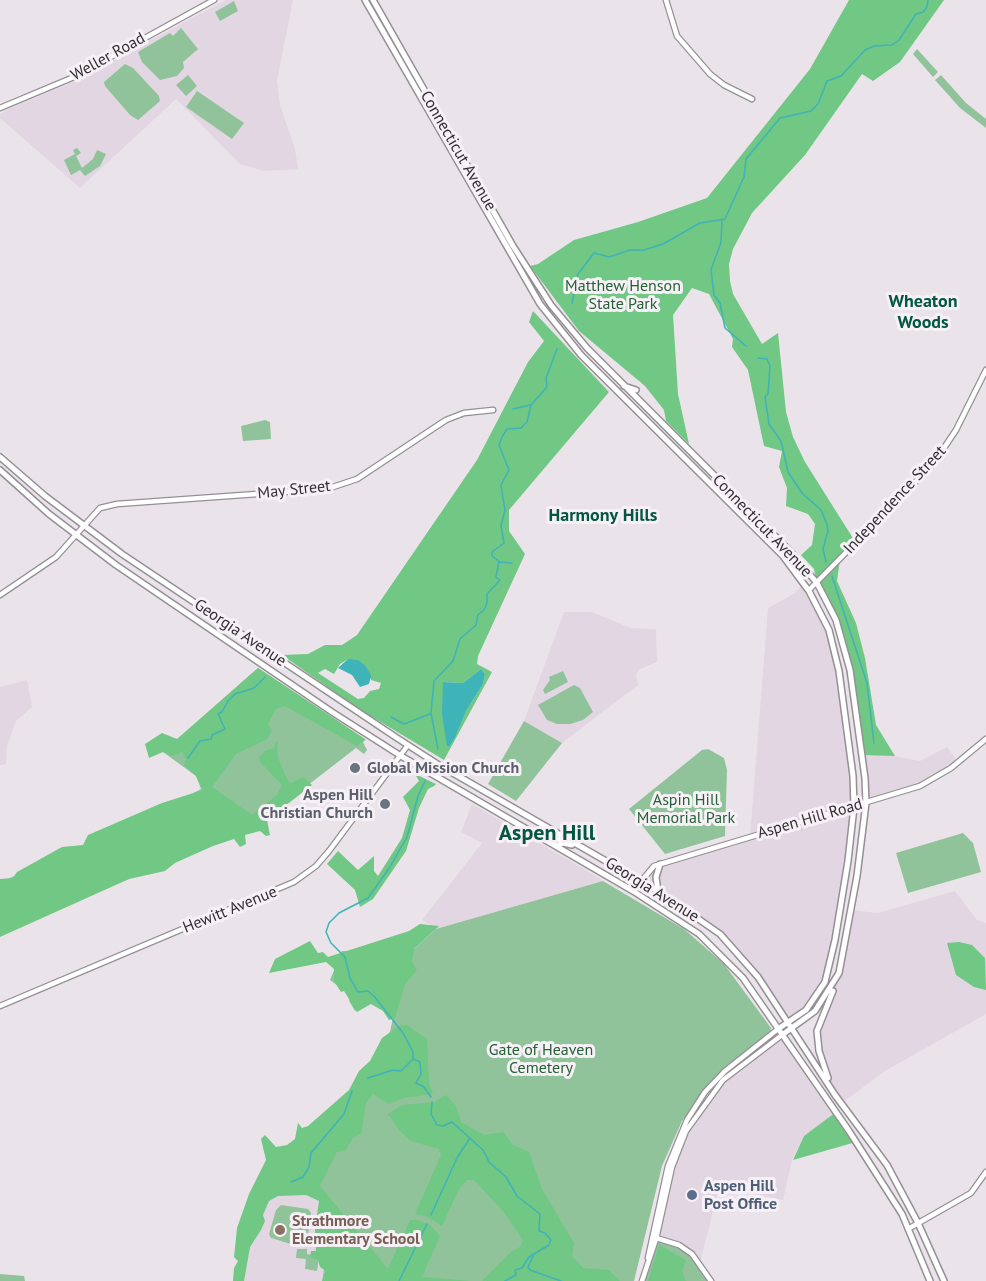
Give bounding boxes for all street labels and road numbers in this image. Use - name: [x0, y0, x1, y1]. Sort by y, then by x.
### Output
- street label: Weller Road: [68, 29, 148, 85]
- street label: Connecticut Avenue: [416, 88, 500, 214]
- street label: Independence Street: [840, 442, 950, 558]
- street label: Connecticut Avenue: [708, 471, 816, 581]
- street label: May Street: [257, 477, 331, 503]
- street label: Georgia Avenue: [190, 595, 290, 671]
- street label: Aspen Hill Road: [755, 795, 865, 843]
- street label: Georgia Avenue: [602, 854, 702, 926]
- street label: Hewitt Avenue: [180, 882, 280, 938]

